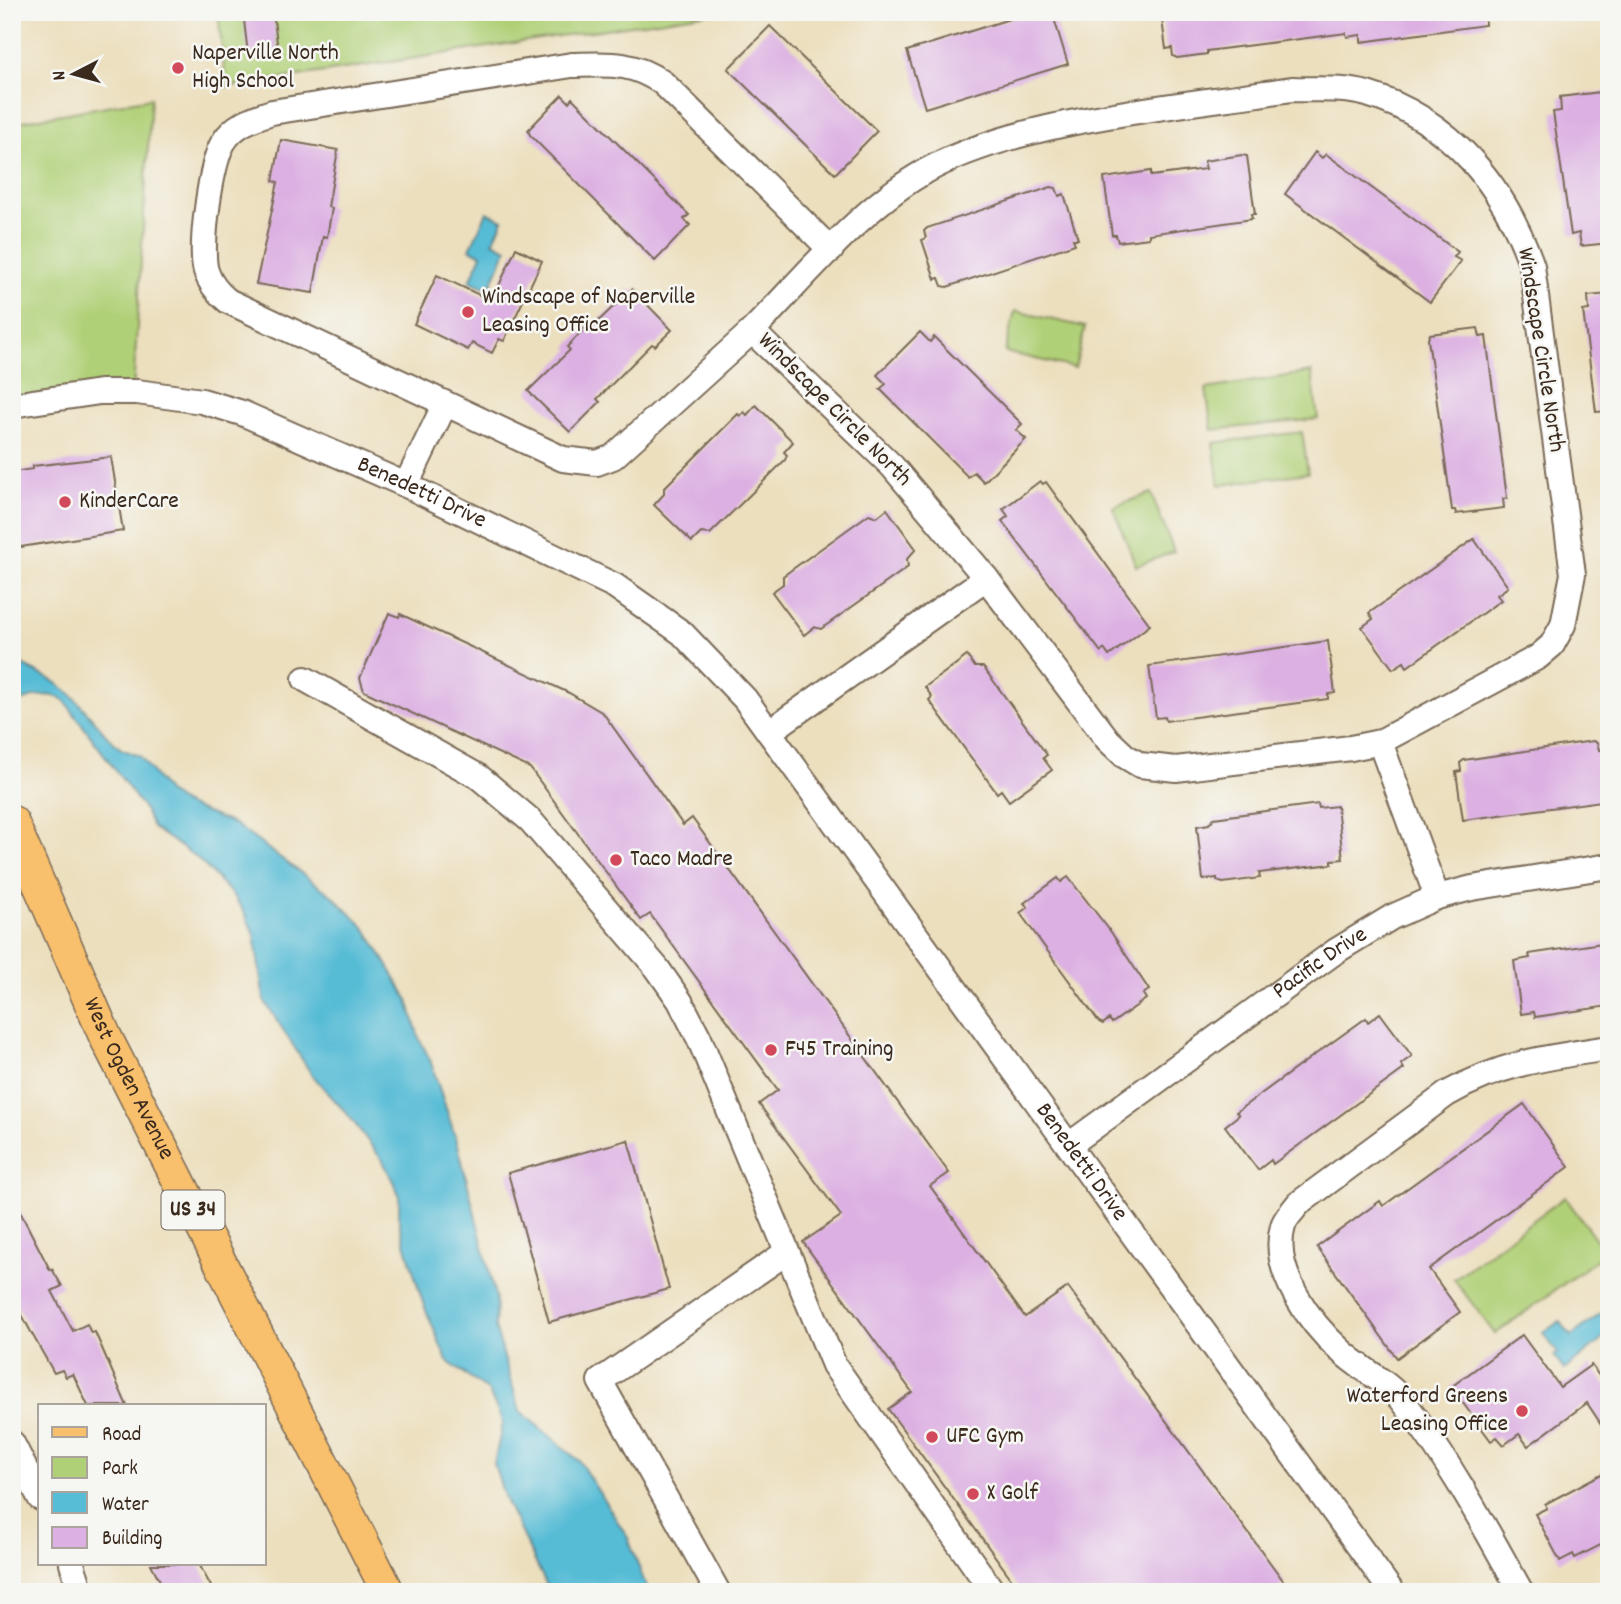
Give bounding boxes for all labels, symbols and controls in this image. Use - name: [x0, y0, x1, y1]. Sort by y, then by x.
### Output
- place label: Naperville North High School: [192, 37, 339, 99]
- north arrow: [38, 38, 108, 108]
- marker: Naperville North High School: [170, 60, 186, 76]
- text: N: [47, 69, 74, 81]
- street label: Windscape Circle North: [1507, 245, 1573, 455]
- place label: Windscape of Naperville Leasing Office: [482, 281, 695, 343]
- marker: Windscape of Naperville Leasing Office: [460, 304, 476, 320]
- street label: Windscape Circle North: [749, 325, 919, 495]
- street label: Benedetti Drive: [351, 448, 492, 538]
- place label: KinderCare: [79, 485, 179, 519]
- marker: KinderCare: [57, 494, 73, 510]
- place label: Taco Madre: [630, 843, 733, 877]
- marker: Taco Madre: [608, 852, 624, 868]
- street label: Pacific Drive: [1266, 919, 1374, 1008]
- street label: West Ogden Avenue: [73, 993, 182, 1166]
- place label: F45 Training: [785, 1033, 894, 1067]
- marker: F45 Training: [763, 1042, 779, 1058]
- street label: Benedetti Drive: [1026, 1096, 1135, 1229]
- road number: US 34: [162, 1190, 224, 1230]
- place label: Waterford Greens Leasing Office: [1347, 1380, 1508, 1442]
- marker: Waterford Greens Leasing Office: [1514, 1403, 1530, 1419]
- legend: [38, 1404, 266, 1566]
- place label: UFC Gym: [946, 1420, 1024, 1454]
- text: Road: [102, 1421, 141, 1451]
- marker: UFC Gym: [924, 1429, 940, 1445]
- text: Park: [102, 1455, 138, 1485]
- place label: X Golf: [987, 1477, 1038, 1511]
- marker: X Golf: [965, 1486, 981, 1502]
- text: Water: [102, 1491, 149, 1521]
- text: Building: [102, 1525, 162, 1555]

